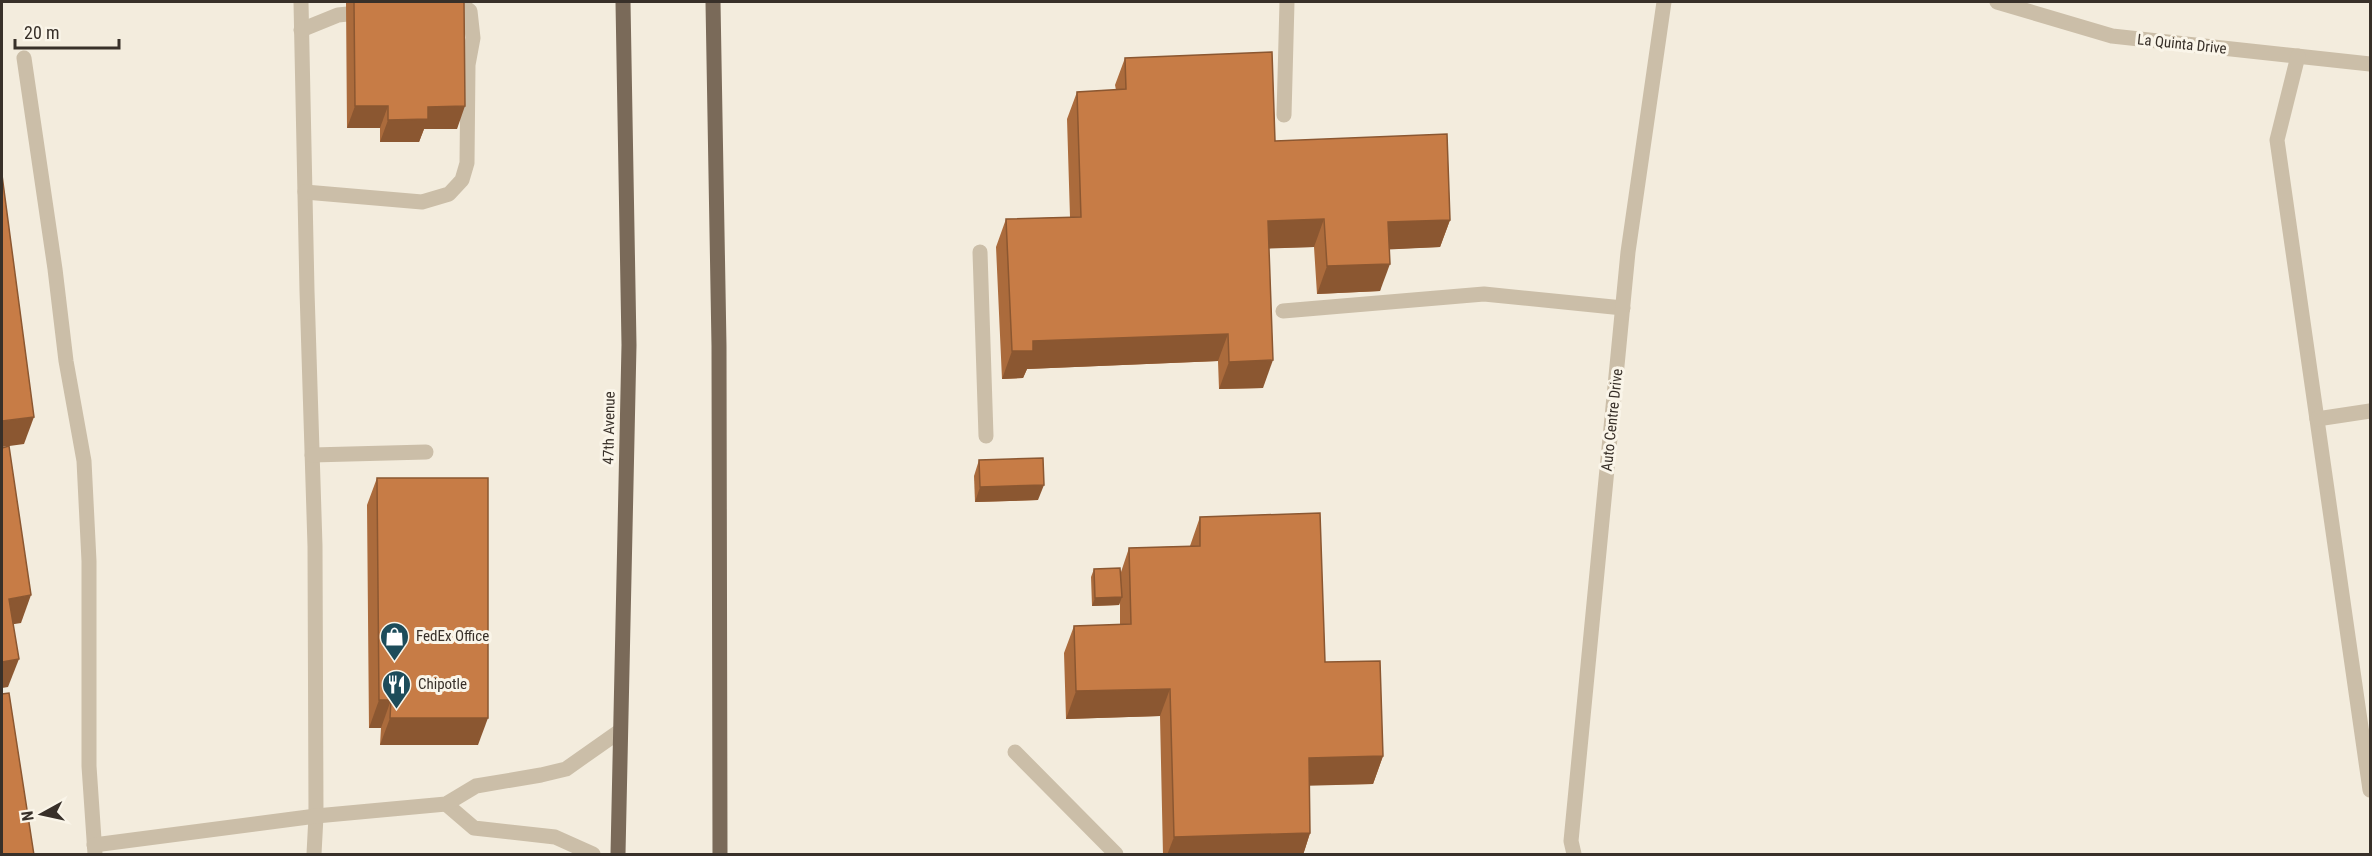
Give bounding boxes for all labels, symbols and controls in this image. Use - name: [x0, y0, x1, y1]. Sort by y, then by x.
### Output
- scale bar: [15, 12, 118, 50]
- text: 20 m: [24, 22, 59, 43]
- street label: La Quinta Drive: [2136, 30, 2228, 58]
- street label: Auto Centre Drive: [1598, 368, 1626, 472]
- street label: 47th Avenue: [599, 391, 619, 465]
- shop icon: FedEx Office: [379, 620, 411, 662]
- place label: FedEx Office: [416, 627, 489, 645]
- restaurant icon: Chipotle: [381, 668, 413, 710]
- place label: Chipotle: [418, 675, 467, 693]
- north arrow: [12, 784, 72, 844]
- text: N: [18, 810, 38, 822]

